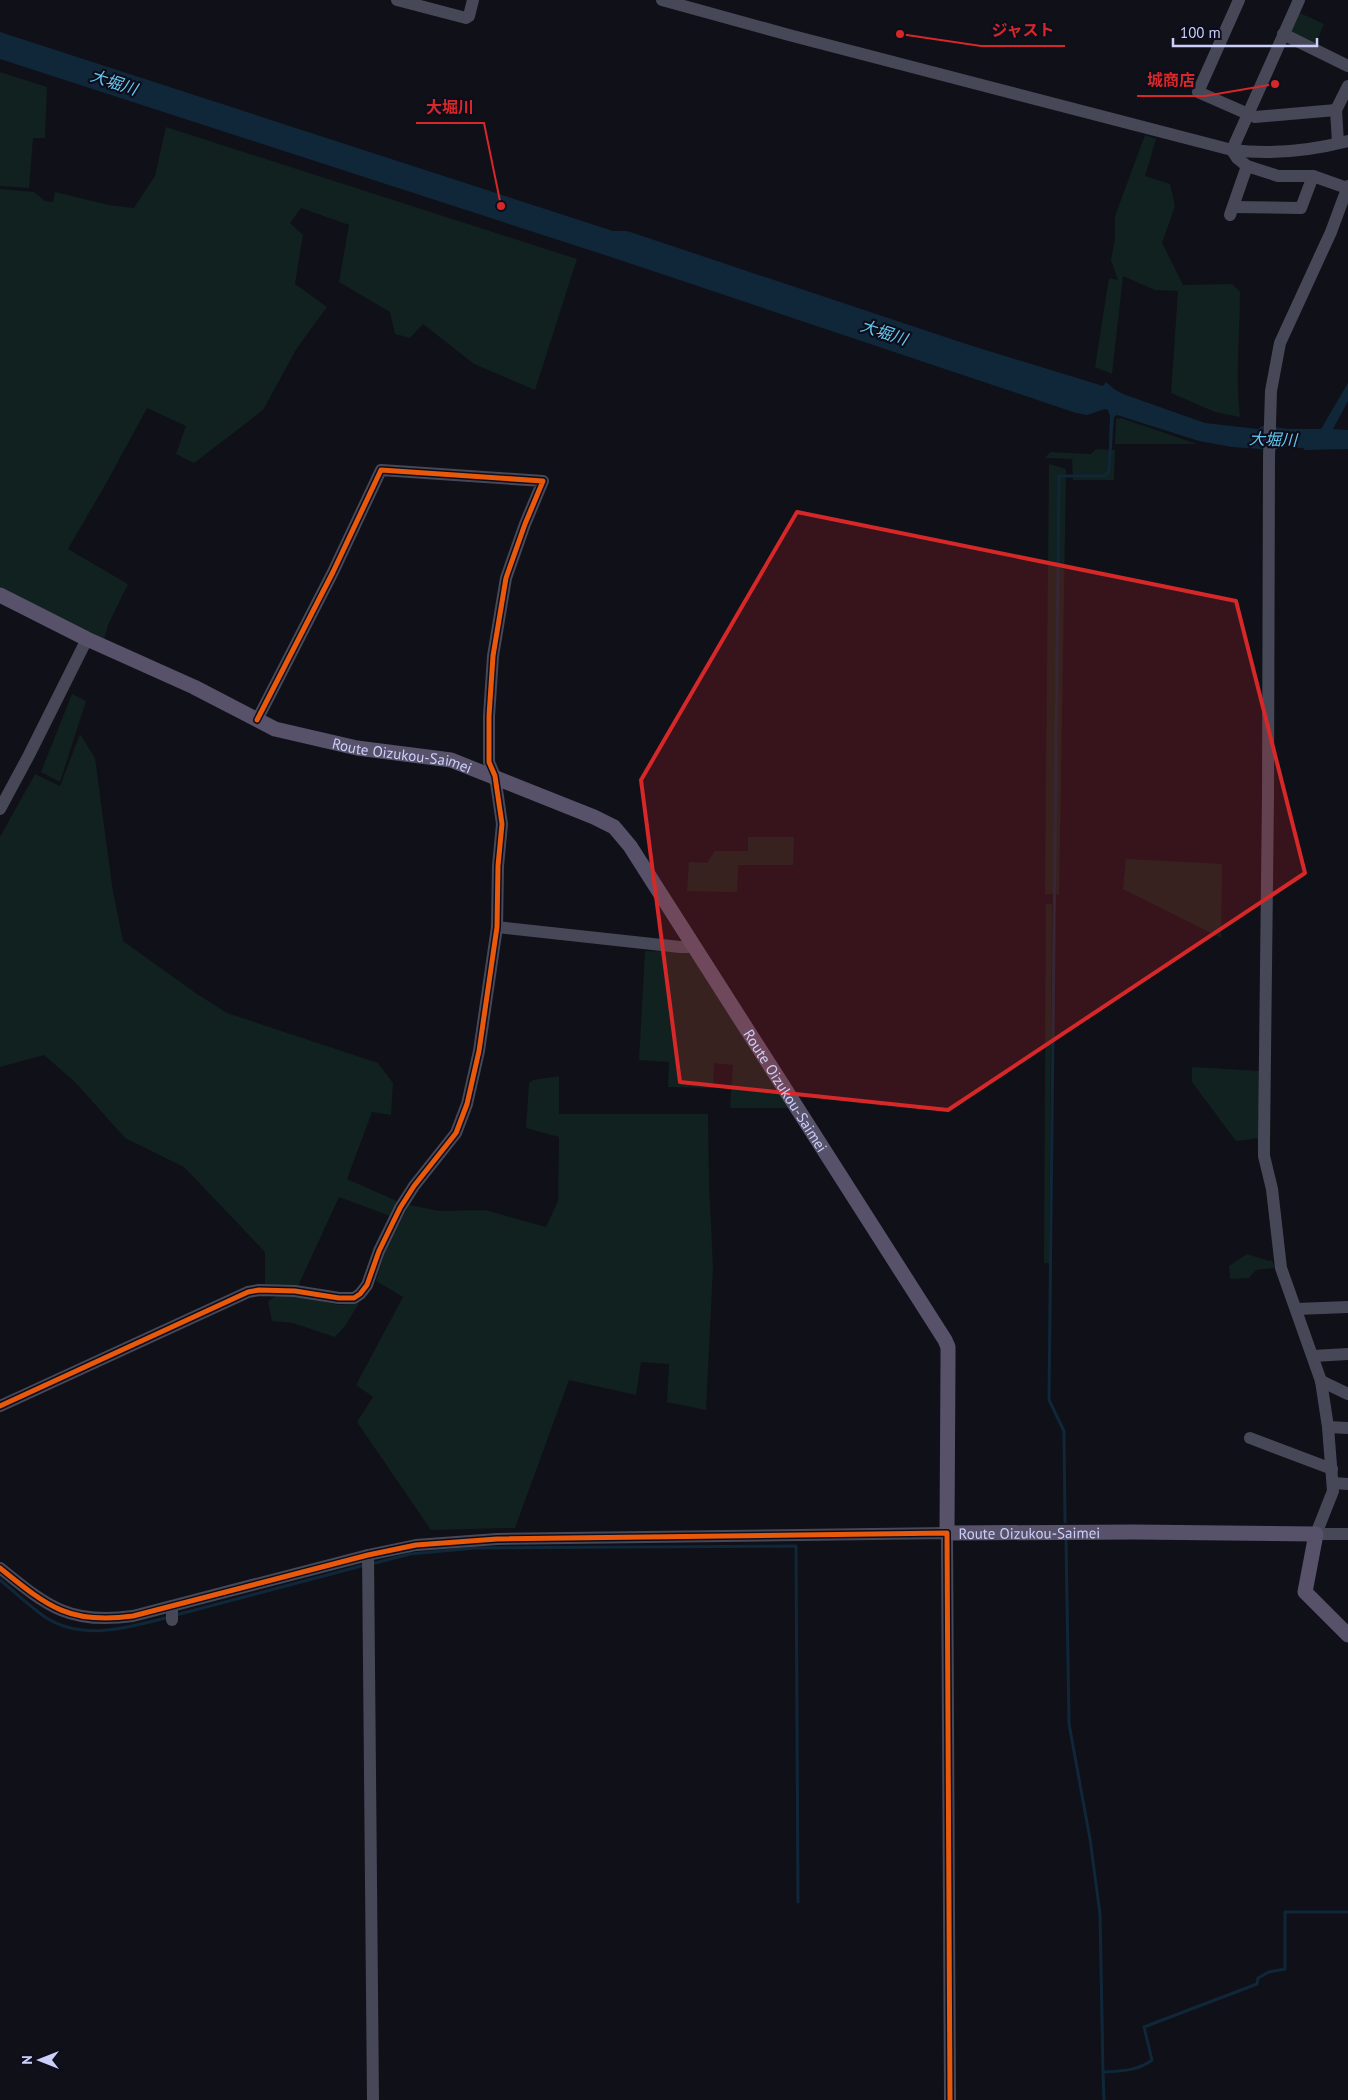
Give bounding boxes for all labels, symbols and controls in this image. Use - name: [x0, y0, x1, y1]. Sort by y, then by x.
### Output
- callout: ジャスト: [981, 15, 1065, 46]
- scale bar: [1173, 15, 1317, 47]
- text: ジャスト: [991, 20, 1055, 40]
- text: 100 m: [1180, 23, 1221, 42]
- water label: 大堀川: [88, 65, 142, 100]
- callout: 城商店: [1137, 65, 1205, 96]
- text: 城商店: [1147, 70, 1195, 90]
- callout: 大堀川: [416, 92, 484, 123]
- text: 大堀川: [426, 97, 474, 117]
- water label: 大堀川: [858, 315, 912, 350]
- water label: 大堀川: [1249, 428, 1299, 450]
- street label: Route Oizukou-Saimei: [330, 733, 475, 777]
- street label: Route Oizukou-Saimei: [740, 1026, 832, 1155]
- street label: Route Oizukou-Saimei: [958, 1523, 1100, 1542]
- north arrow: [15, 2035, 65, 2085]
- text: N: [18, 2055, 36, 2065]

